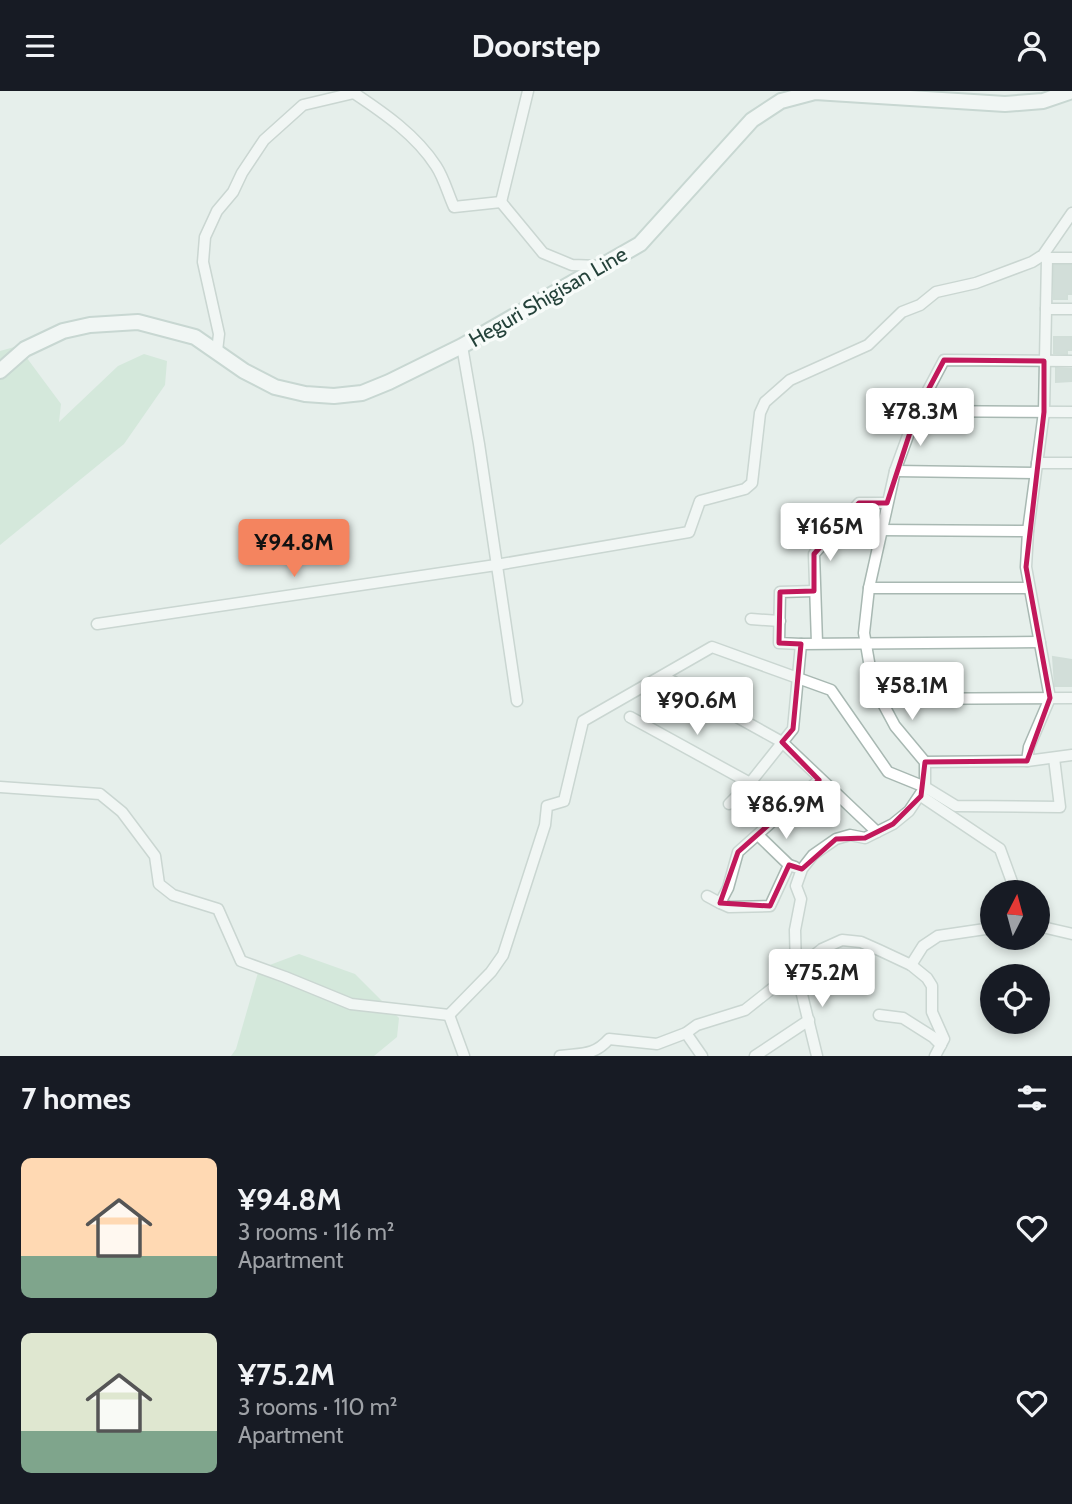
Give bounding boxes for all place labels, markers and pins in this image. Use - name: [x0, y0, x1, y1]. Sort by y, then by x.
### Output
- pin: ¥78.3M: [863, 389, 977, 448]
- pin: ¥165M: [781, 503, 879, 563]
- pin: ¥94.8M: [237, 519, 351, 579]
- pin: ¥58.1M: [855, 663, 969, 722]
- pin: ¥90.6M: [640, 677, 754, 737]
- pin: ¥86.9M: [729, 781, 843, 841]
- pin: ¥75.2M: [765, 949, 879, 1009]

